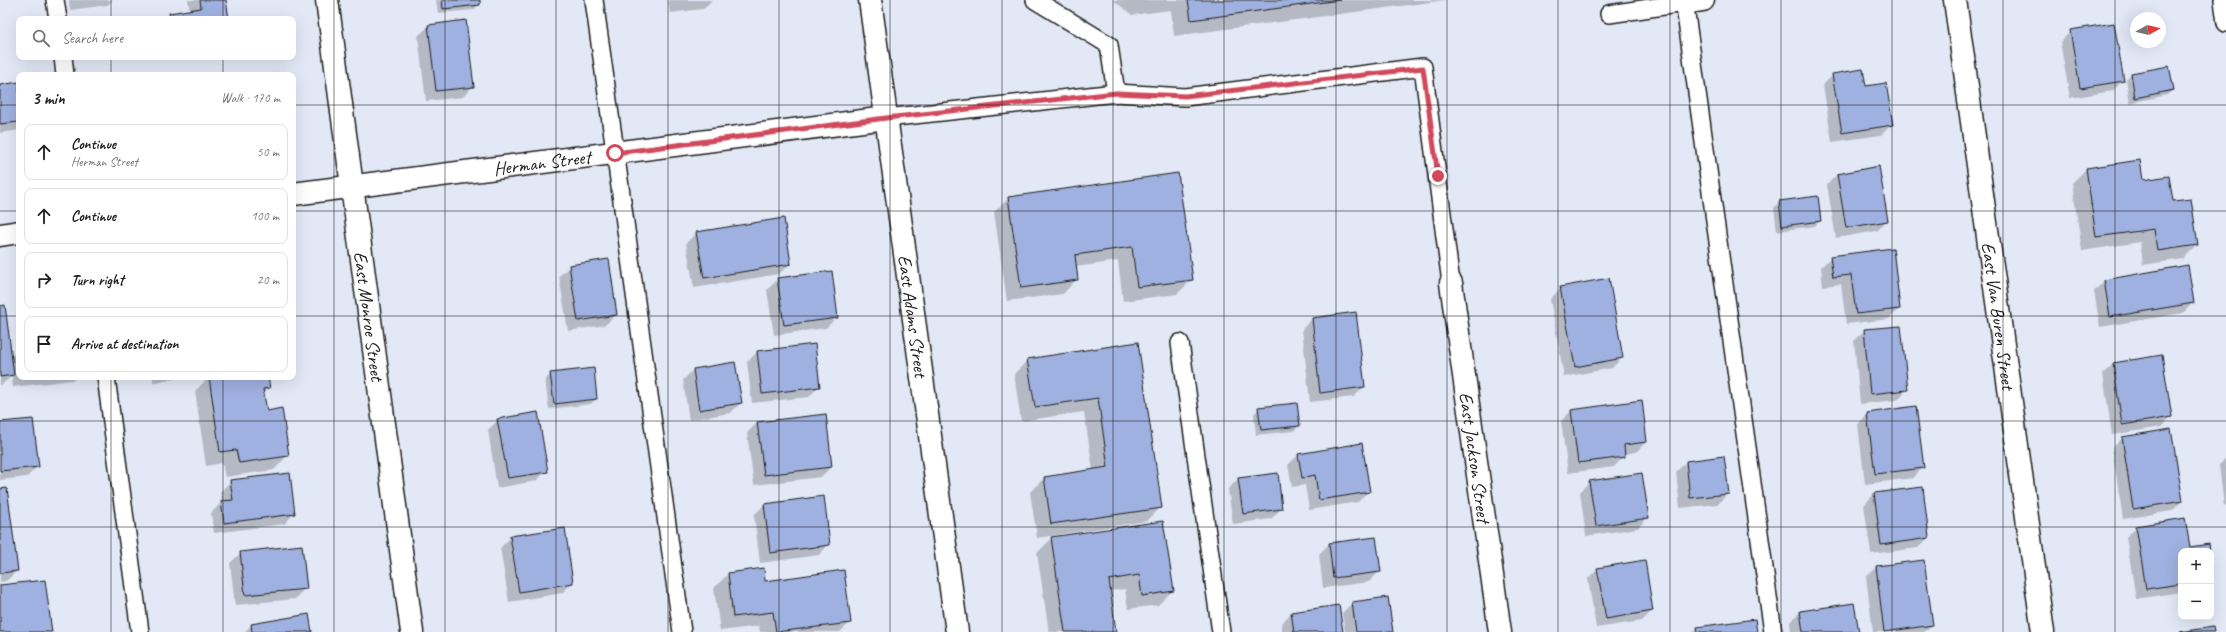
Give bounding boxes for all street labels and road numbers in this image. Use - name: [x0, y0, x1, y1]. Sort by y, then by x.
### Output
- street label: Herman Street: [492, 145, 595, 181]
- street label: East Van Buren Street: [1976, 241, 2020, 393]
- street label: East Monroe Street: [348, 250, 389, 384]
- street label: East Adams Street: [892, 254, 933, 380]
- street label: East Jackson Street: [1453, 391, 1496, 527]

